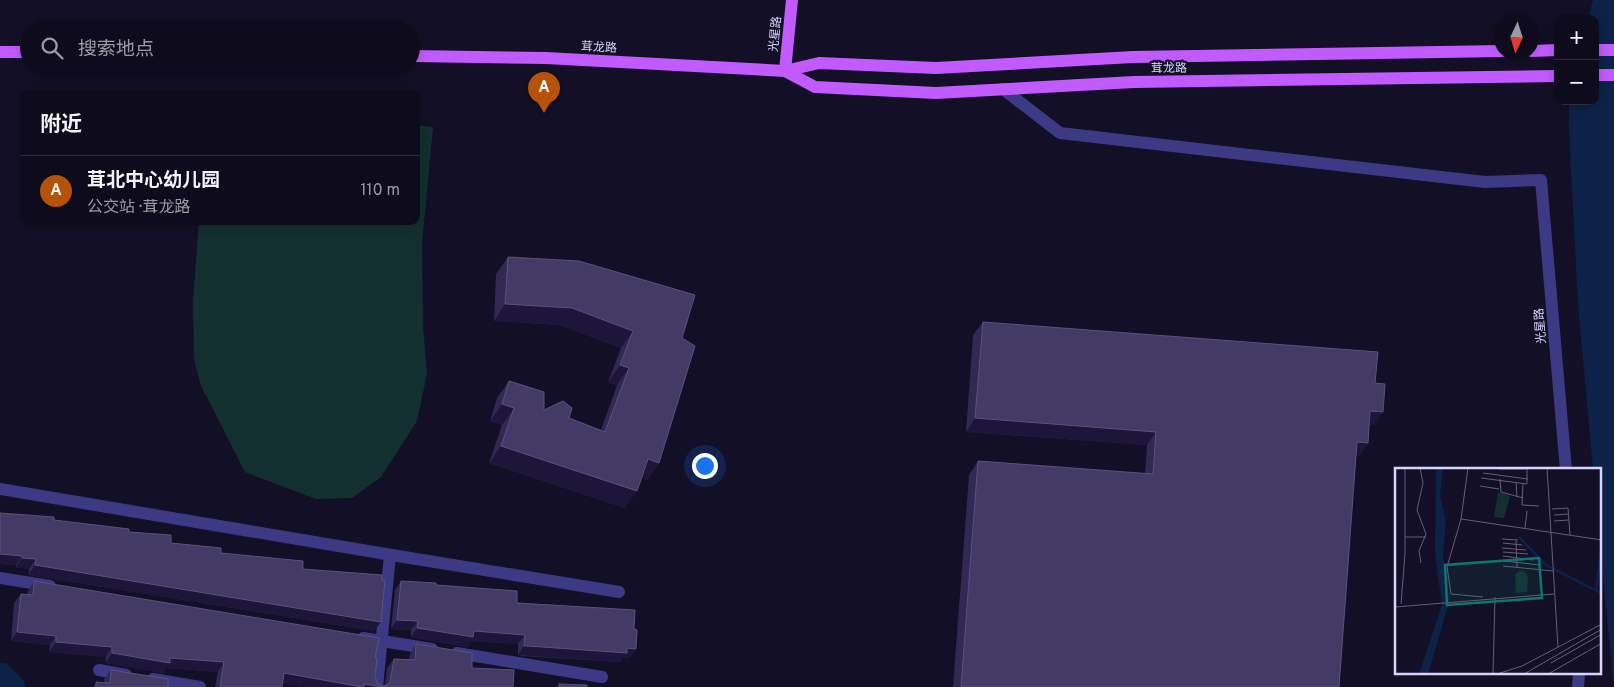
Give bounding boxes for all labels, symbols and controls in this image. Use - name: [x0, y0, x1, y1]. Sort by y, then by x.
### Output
- street label: 光星路: [766, 15, 786, 53]
- north arrow: [1494, 15, 1539, 60]
- map controls: [1554, 15, 1599, 105]
- button: +: [1554, 15, 1599, 60]
- search box: [20, 20, 420, 75]
- icon: search: [38, 34, 66, 62]
- text: 搜索地点: [78, 38, 154, 62]
- street label: 茸龙路: [581, 39, 617, 57]
- button: −: [1554, 60, 1599, 105]
- street label: 茸龙路: [1151, 61, 1187, 77]
- pin: A: [528, 72, 560, 113]
- text: 附近: [40, 112, 82, 139]
- text: 茸北中心幼儿园: [87, 169, 220, 193]
- text: A: [50, 181, 62, 201]
- text: 110 m: [360, 181, 400, 201]
- text: 公交站 · 茸龙路: [87, 198, 191, 218]
- street label: 光星路: [1531, 307, 1551, 345]
- your location: [692, 453, 718, 479]
- inset map: [1395, 468, 1602, 674]

